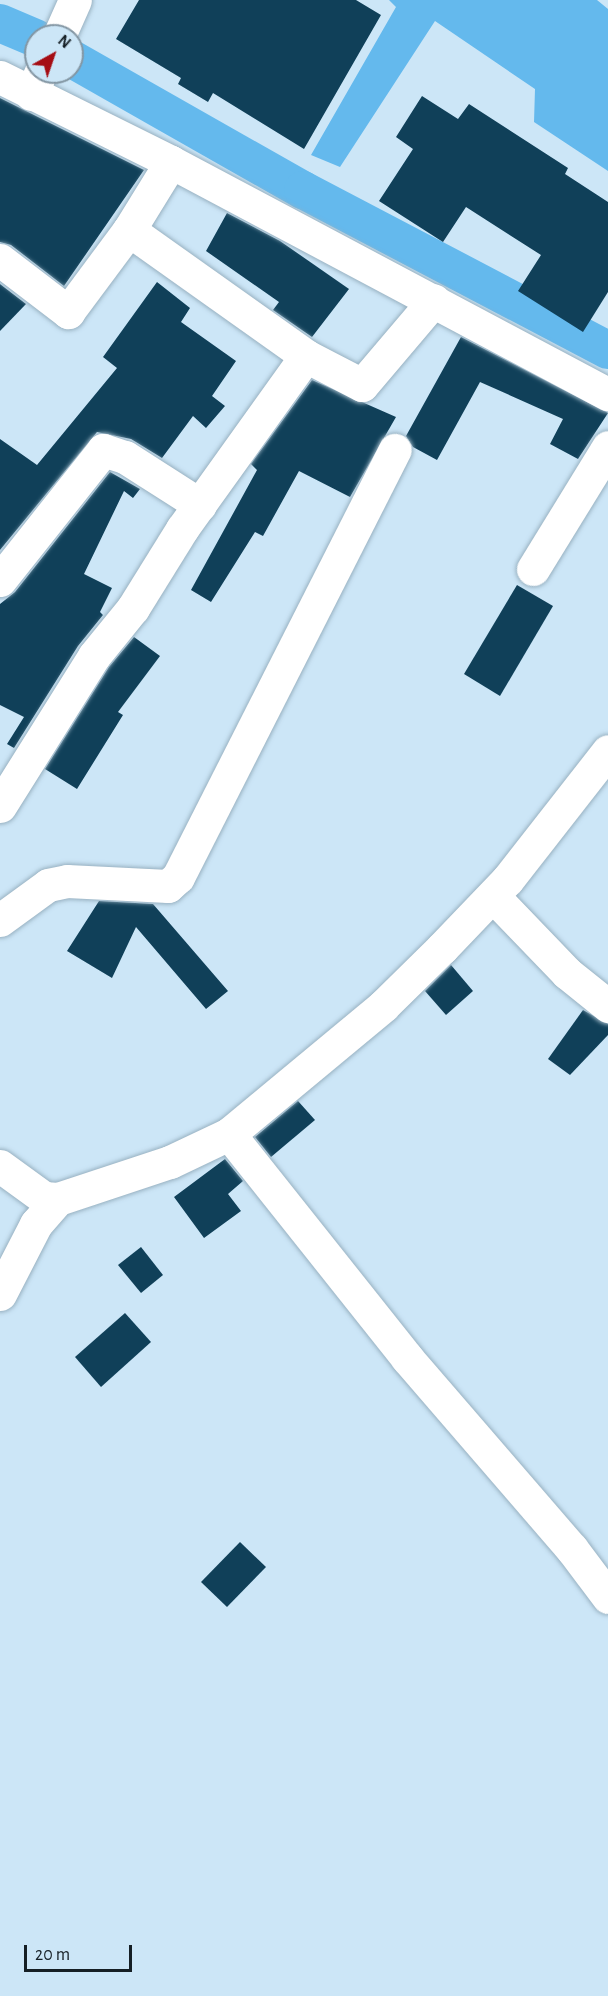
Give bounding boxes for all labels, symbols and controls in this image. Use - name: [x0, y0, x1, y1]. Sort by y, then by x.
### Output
- north arrow: [24, 24, 84, 84]
- text: N: [55, 32, 74, 51]
- scale bar: [27, 1933, 135, 1971]
- text: 20 m: [35, 1946, 70, 1964]

